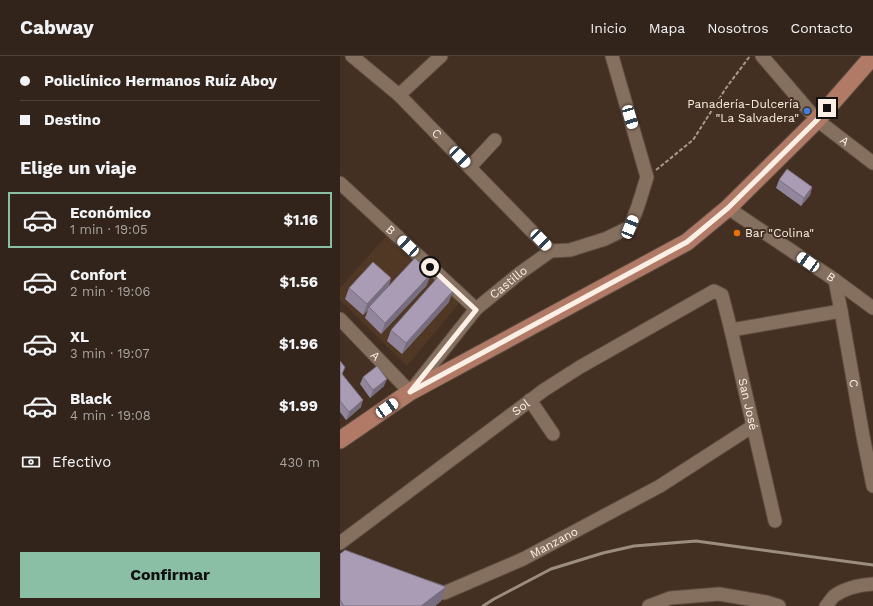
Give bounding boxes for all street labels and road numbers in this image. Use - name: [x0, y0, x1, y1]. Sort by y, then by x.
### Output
- street label: C: [429, 126, 445, 141]
- street label: A: [837, 133, 852, 149]
- street label: B: [383, 222, 398, 238]
- street label: Castillo: [487, 263, 530, 302]
- street label: B: [824, 269, 838, 285]
- street label: A: [368, 348, 383, 364]
- street label: San José: [735, 377, 761, 432]
- street label: C: [846, 378, 861, 389]
- street label: Sol: [509, 396, 533, 419]
- street label: Manzano: [527, 524, 580, 561]

